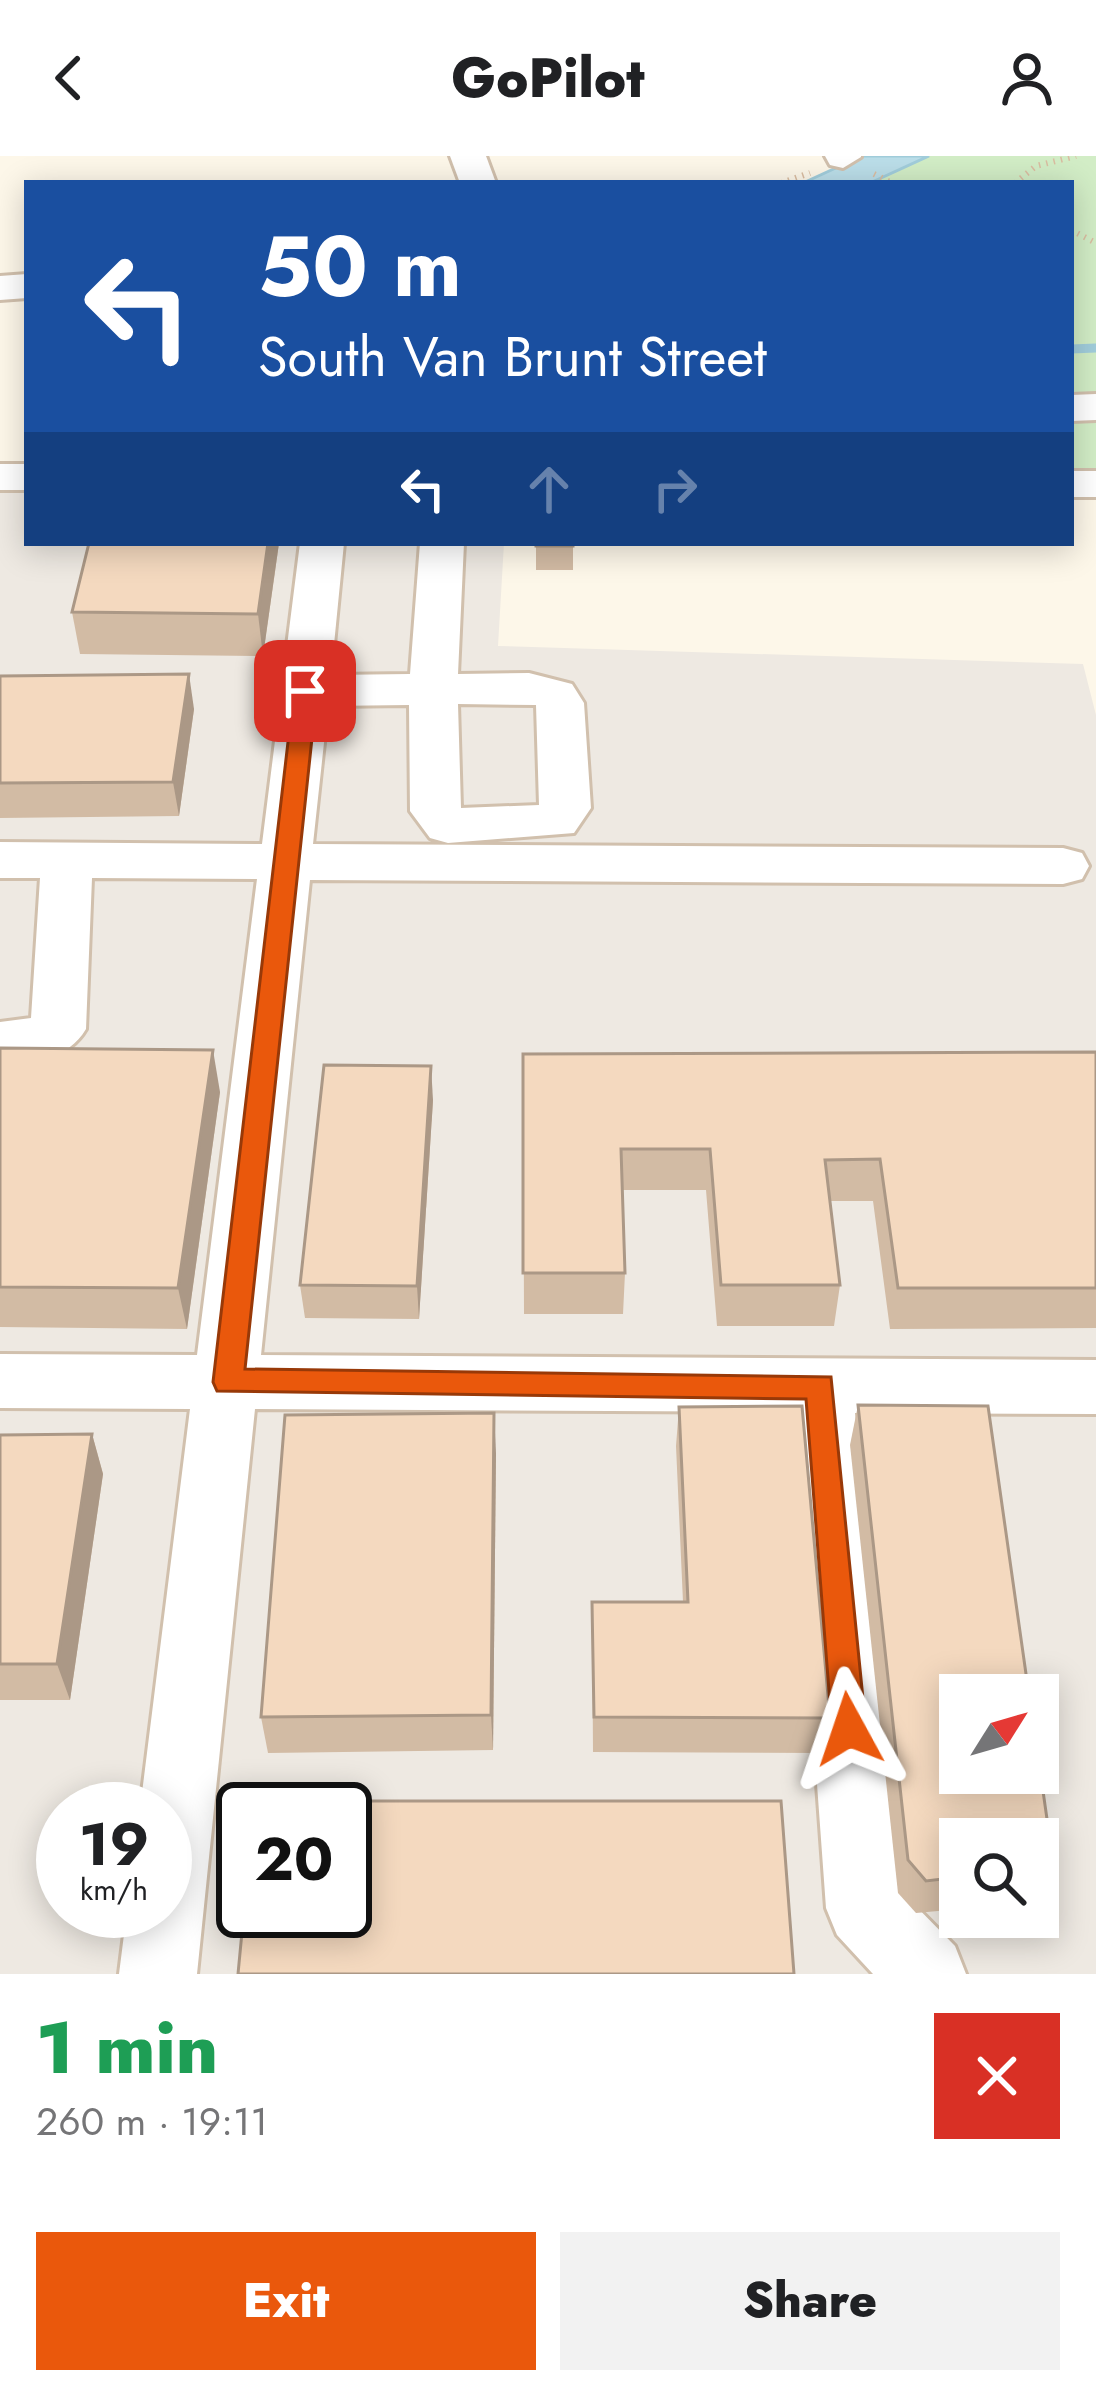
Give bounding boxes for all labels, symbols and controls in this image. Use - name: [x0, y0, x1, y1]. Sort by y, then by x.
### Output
- text: GoPilot: [451, 39, 645, 117]
- icon: back: [36, 45, 102, 111]
- icon: person: [994, 45, 1060, 111]
- text: 50 m: [258, 206, 462, 328]
- icon: left: [60, 228, 216, 384]
- text: South Van Brunt Street: [258, 318, 767, 396]
- icon: left: [390, 456, 456, 522]
- icon: ahead: [516, 456, 582, 522]
- icon: right: [642, 456, 708, 522]
- pin: [254, 640, 356, 742]
- icon: arrive: [272, 658, 338, 724]
- position arrow: [786, 1666, 912, 1792]
- north arrow: [939, 1674, 1059, 1794]
- map controls: [939, 1674, 1059, 1938]
- speed limit sign: 20: [216, 1782, 372, 1938]
- text: 19: [79, 1801, 149, 1888]
- button: search: [939, 1818, 1059, 1938]
- text: km/h: [80, 1868, 148, 1911]
- text: 1 min: [36, 1996, 218, 2100]
- button: close: [934, 2013, 1060, 2139]
- text: 260 m · 19:11: [36, 2093, 268, 2150]
- button: Exit: [36, 2232, 536, 2370]
- button: Share: [560, 2232, 1060, 2370]

